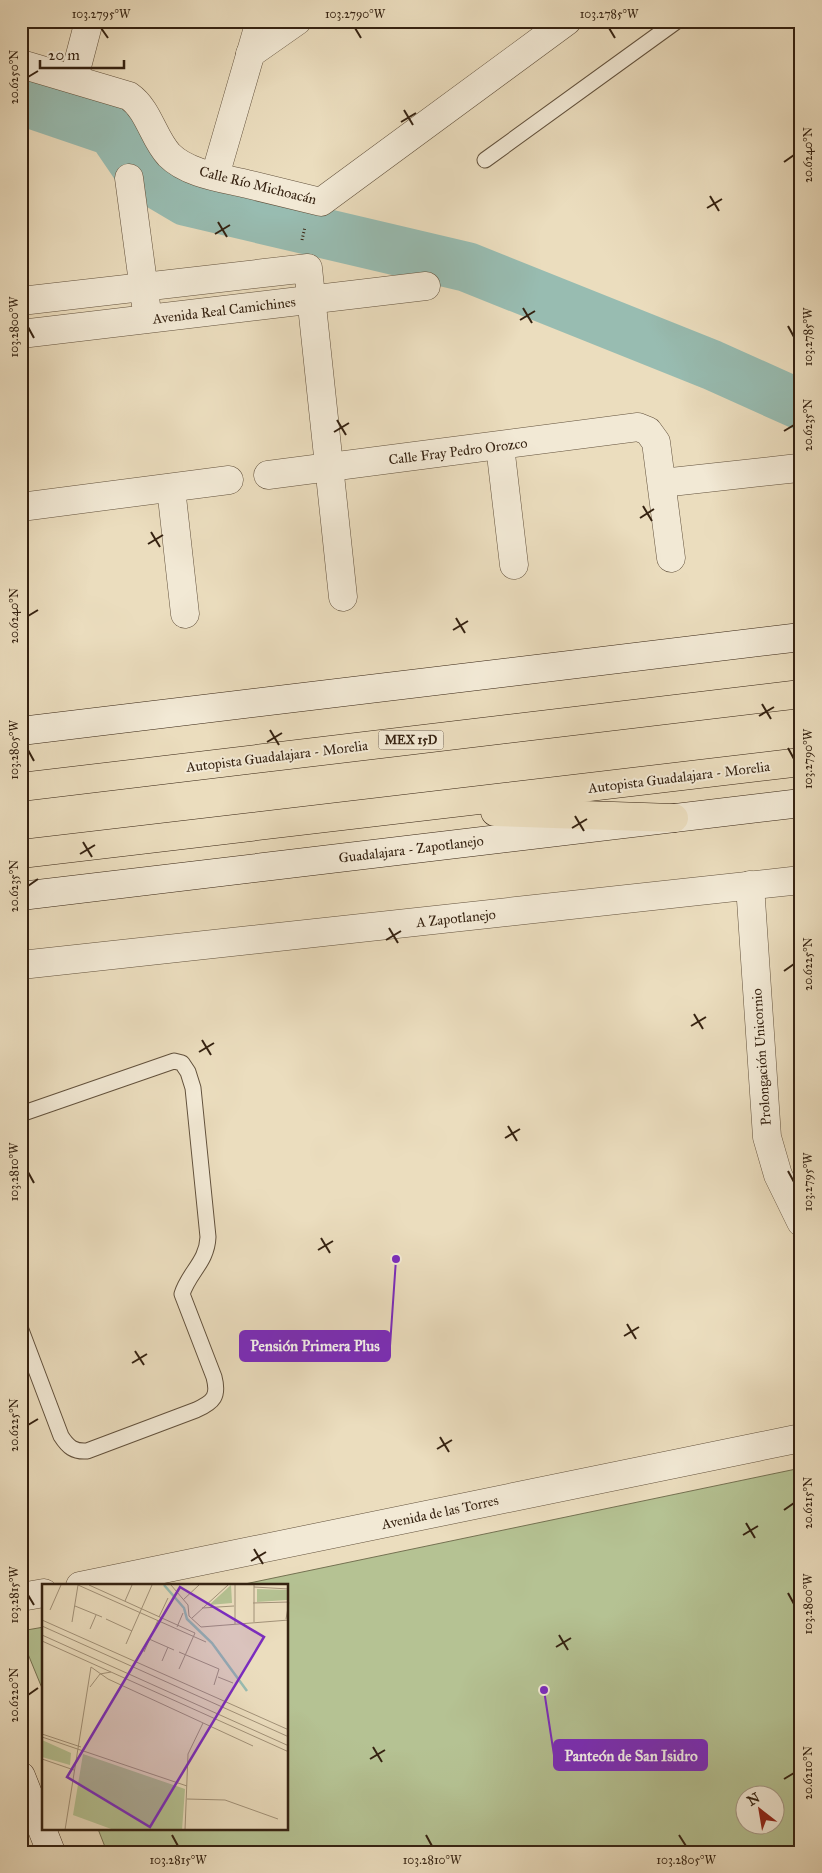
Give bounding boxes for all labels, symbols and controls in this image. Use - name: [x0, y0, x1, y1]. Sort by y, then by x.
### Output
- text: 103.2795°W: [72, 7, 131, 21]
- text: 103.2790°W: [325, 7, 386, 21]
- text: 103.2785°W: [580, 7, 639, 21]
- scale bar: [40, 38, 124, 70]
- text: 20 m: [48, 46, 80, 64]
- text: 20.6250°N: [7, 50, 21, 104]
- text: 20.6240°N: [801, 127, 815, 183]
- street label: Calle Río Michoacán: [198, 163, 319, 208]
- street label: Avenida Real Camichines: [151, 293, 297, 328]
- text: 103.2800°W: [7, 296, 21, 357]
- text: 103.2785°W: [801, 307, 815, 366]
- text: 20.6235°N: [801, 399, 815, 451]
- street label: Calle Fray Pedro Orozco: [388, 435, 528, 468]
- text: 20.6240°N: [7, 588, 21, 644]
- text: 103.2805°W: [7, 720, 21, 780]
- text: 103.2790°W: [801, 728, 815, 789]
- road number: MEX 15D: [378, 730, 444, 750]
- street label: Autopista Guadalajara - Morelia: [184, 737, 369, 776]
- street label: Autopista Guadalajara - Morelia: [586, 758, 771, 797]
- street label: Guadalajara - Zapotlanejo: [338, 832, 485, 867]
- text: 20.6235°N: [7, 860, 21, 912]
- street label: A Zapotlanejo: [414, 906, 497, 931]
- text: 20.6225°N: [801, 937, 815, 991]
- street label: Prolongación Unicornio: [748, 988, 775, 1126]
- text: 103.2810°W: [7, 1142, 21, 1201]
- text: 103.2795°W: [801, 1152, 815, 1211]
- callout: Pensión Primera Plus: [240, 1331, 390, 1361]
- text: Pensión Primera Plus: [250, 1337, 380, 1355]
- text: 20.6225°N: [7, 1398, 21, 1452]
- text: 20.6215°N: [801, 1477, 815, 1529]
- street label: Avenida de las Torres: [379, 1492, 500, 1533]
- text: 103.2815°W: [7, 1566, 21, 1624]
- text: 103.2800°W: [801, 1573, 815, 1634]
- inset map: [42, 1584, 289, 1830]
- text: 20.6220°N: [7, 1668, 21, 1722]
- callout: Panteón de San Isidro: [554, 1740, 707, 1770]
- text: 20.6210°N: [801, 1746, 815, 1800]
- text: Panteón de San Isidro: [564, 1747, 698, 1765]
- north arrow: [734, 1786, 784, 1836]
- text: N: [744, 1789, 763, 1810]
- text: 103.2815°W: [149, 1853, 207, 1867]
- text: 103.2810°W: [403, 1853, 462, 1867]
- text: 103.2805°W: [656, 1853, 716, 1867]

